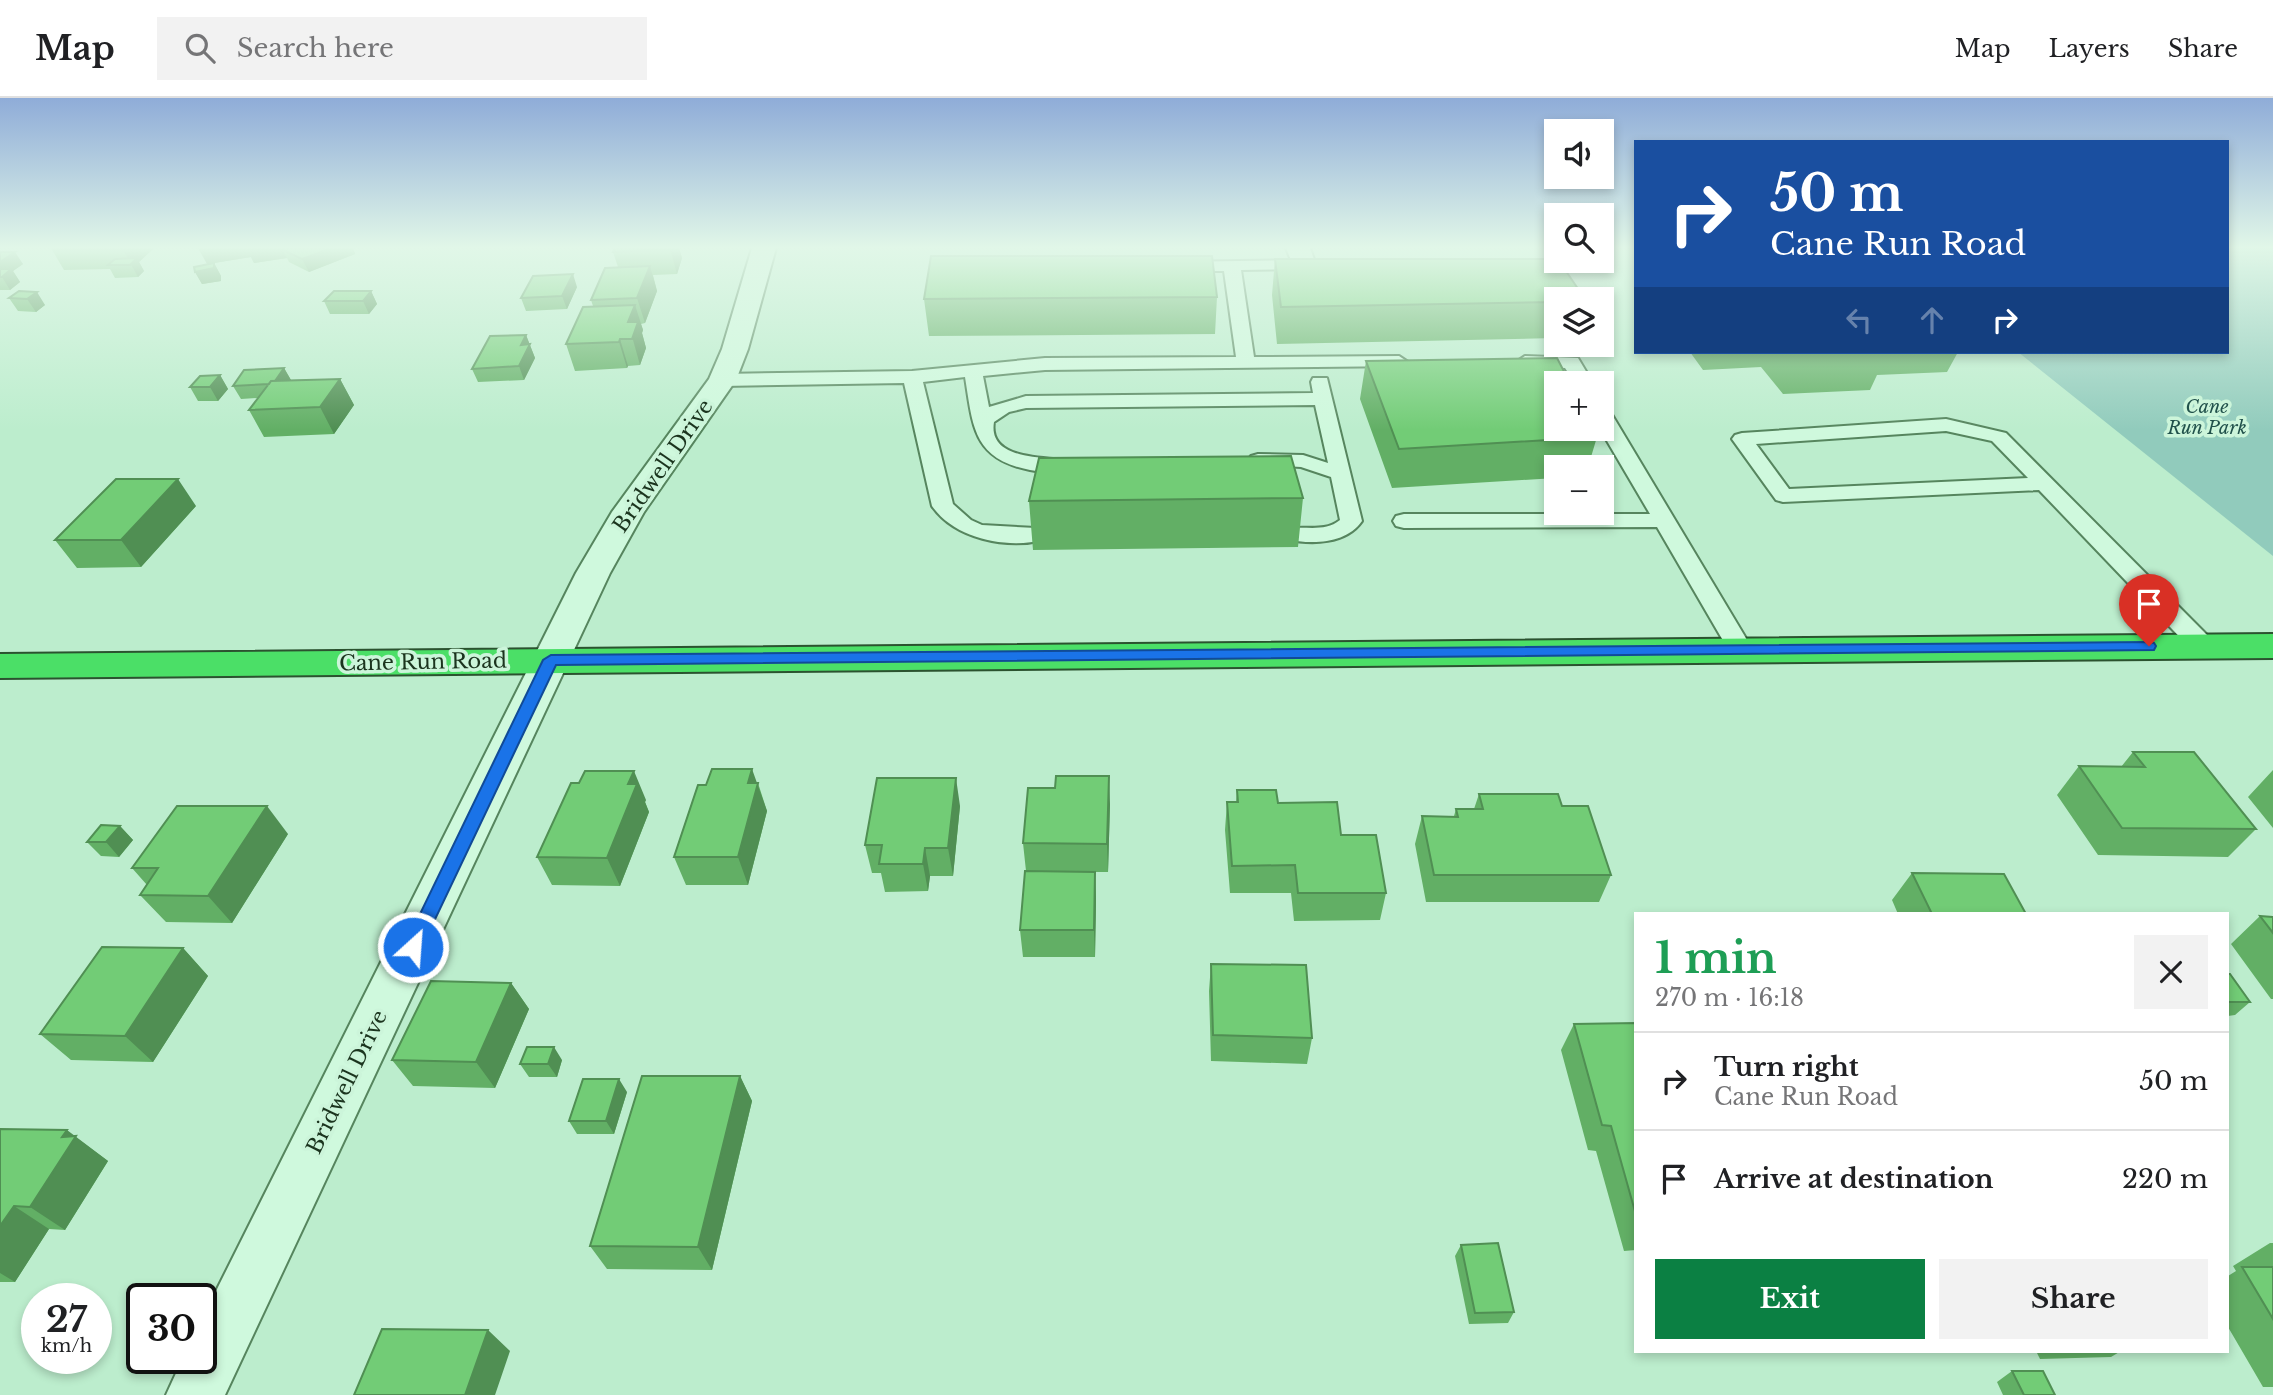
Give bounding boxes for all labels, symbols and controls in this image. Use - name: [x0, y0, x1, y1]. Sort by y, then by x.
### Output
- search box: [157, 17, 647, 80]
- text: Map: [35, 28, 115, 69]
- icon: search: [181, 29, 219, 67]
- text: Search here: [237, 32, 394, 64]
- text: Map: [1955, 34, 2011, 63]
- text: Layers: [2049, 34, 2130, 63]
- text: Share: [2168, 34, 2238, 63]
- map controls: [1544, 119, 1614, 525]
- button: sound: [1544, 119, 1614, 189]
- text: 50 m: [1770, 163, 1903, 224]
- icon: right: [1655, 168, 1746, 259]
- button: search: [1544, 203, 1614, 273]
- text: Cane Run Road: [1770, 224, 2026, 264]
- button: layers: [1544, 287, 1614, 357]
- icon: left: [1840, 301, 1878, 339]
- icon: ahead: [1913, 301, 1951, 339]
- icon: right: [1986, 301, 2024, 339]
- button: +: [1544, 371, 1614, 441]
- street label: Bridwell Drive: [607, 394, 719, 538]
- park label: Cane Run Park: [2166, 396, 2247, 439]
- button: −: [1544, 455, 1614, 525]
- pin: [2119, 574, 2179, 646]
- icon: arrive: [2130, 585, 2168, 623]
- street label: Cane Run Road: [339, 648, 507, 676]
- position arrow: [376, 910, 450, 984]
- text: 1 min: [1655, 932, 1777, 984]
- button: close: [2134, 935, 2208, 1009]
- text: 270 m · 16:18: [1655, 984, 1804, 1012]
- street label: Bridwell Drive: [301, 1006, 393, 1158]
- text: Turn right: [1714, 1051, 1859, 1083]
- icon: right: [1655, 1062, 1693, 1100]
- text: 50 m: [2139, 1065, 2208, 1097]
- text: Cane Run Road: [1714, 1083, 1898, 1111]
- icon: arrive: [1655, 1160, 1693, 1198]
- text: Arrive at destination: [1714, 1163, 1994, 1195]
- text: 220 m: [2122, 1163, 2208, 1195]
- button: Exit: [1655, 1259, 1925, 1339]
- button: Share: [1939, 1259, 2208, 1339]
- speed limit sign: 30: [126, 1283, 217, 1374]
- text: 27: [46, 1298, 87, 1341]
- text: km/h: [41, 1335, 92, 1357]

